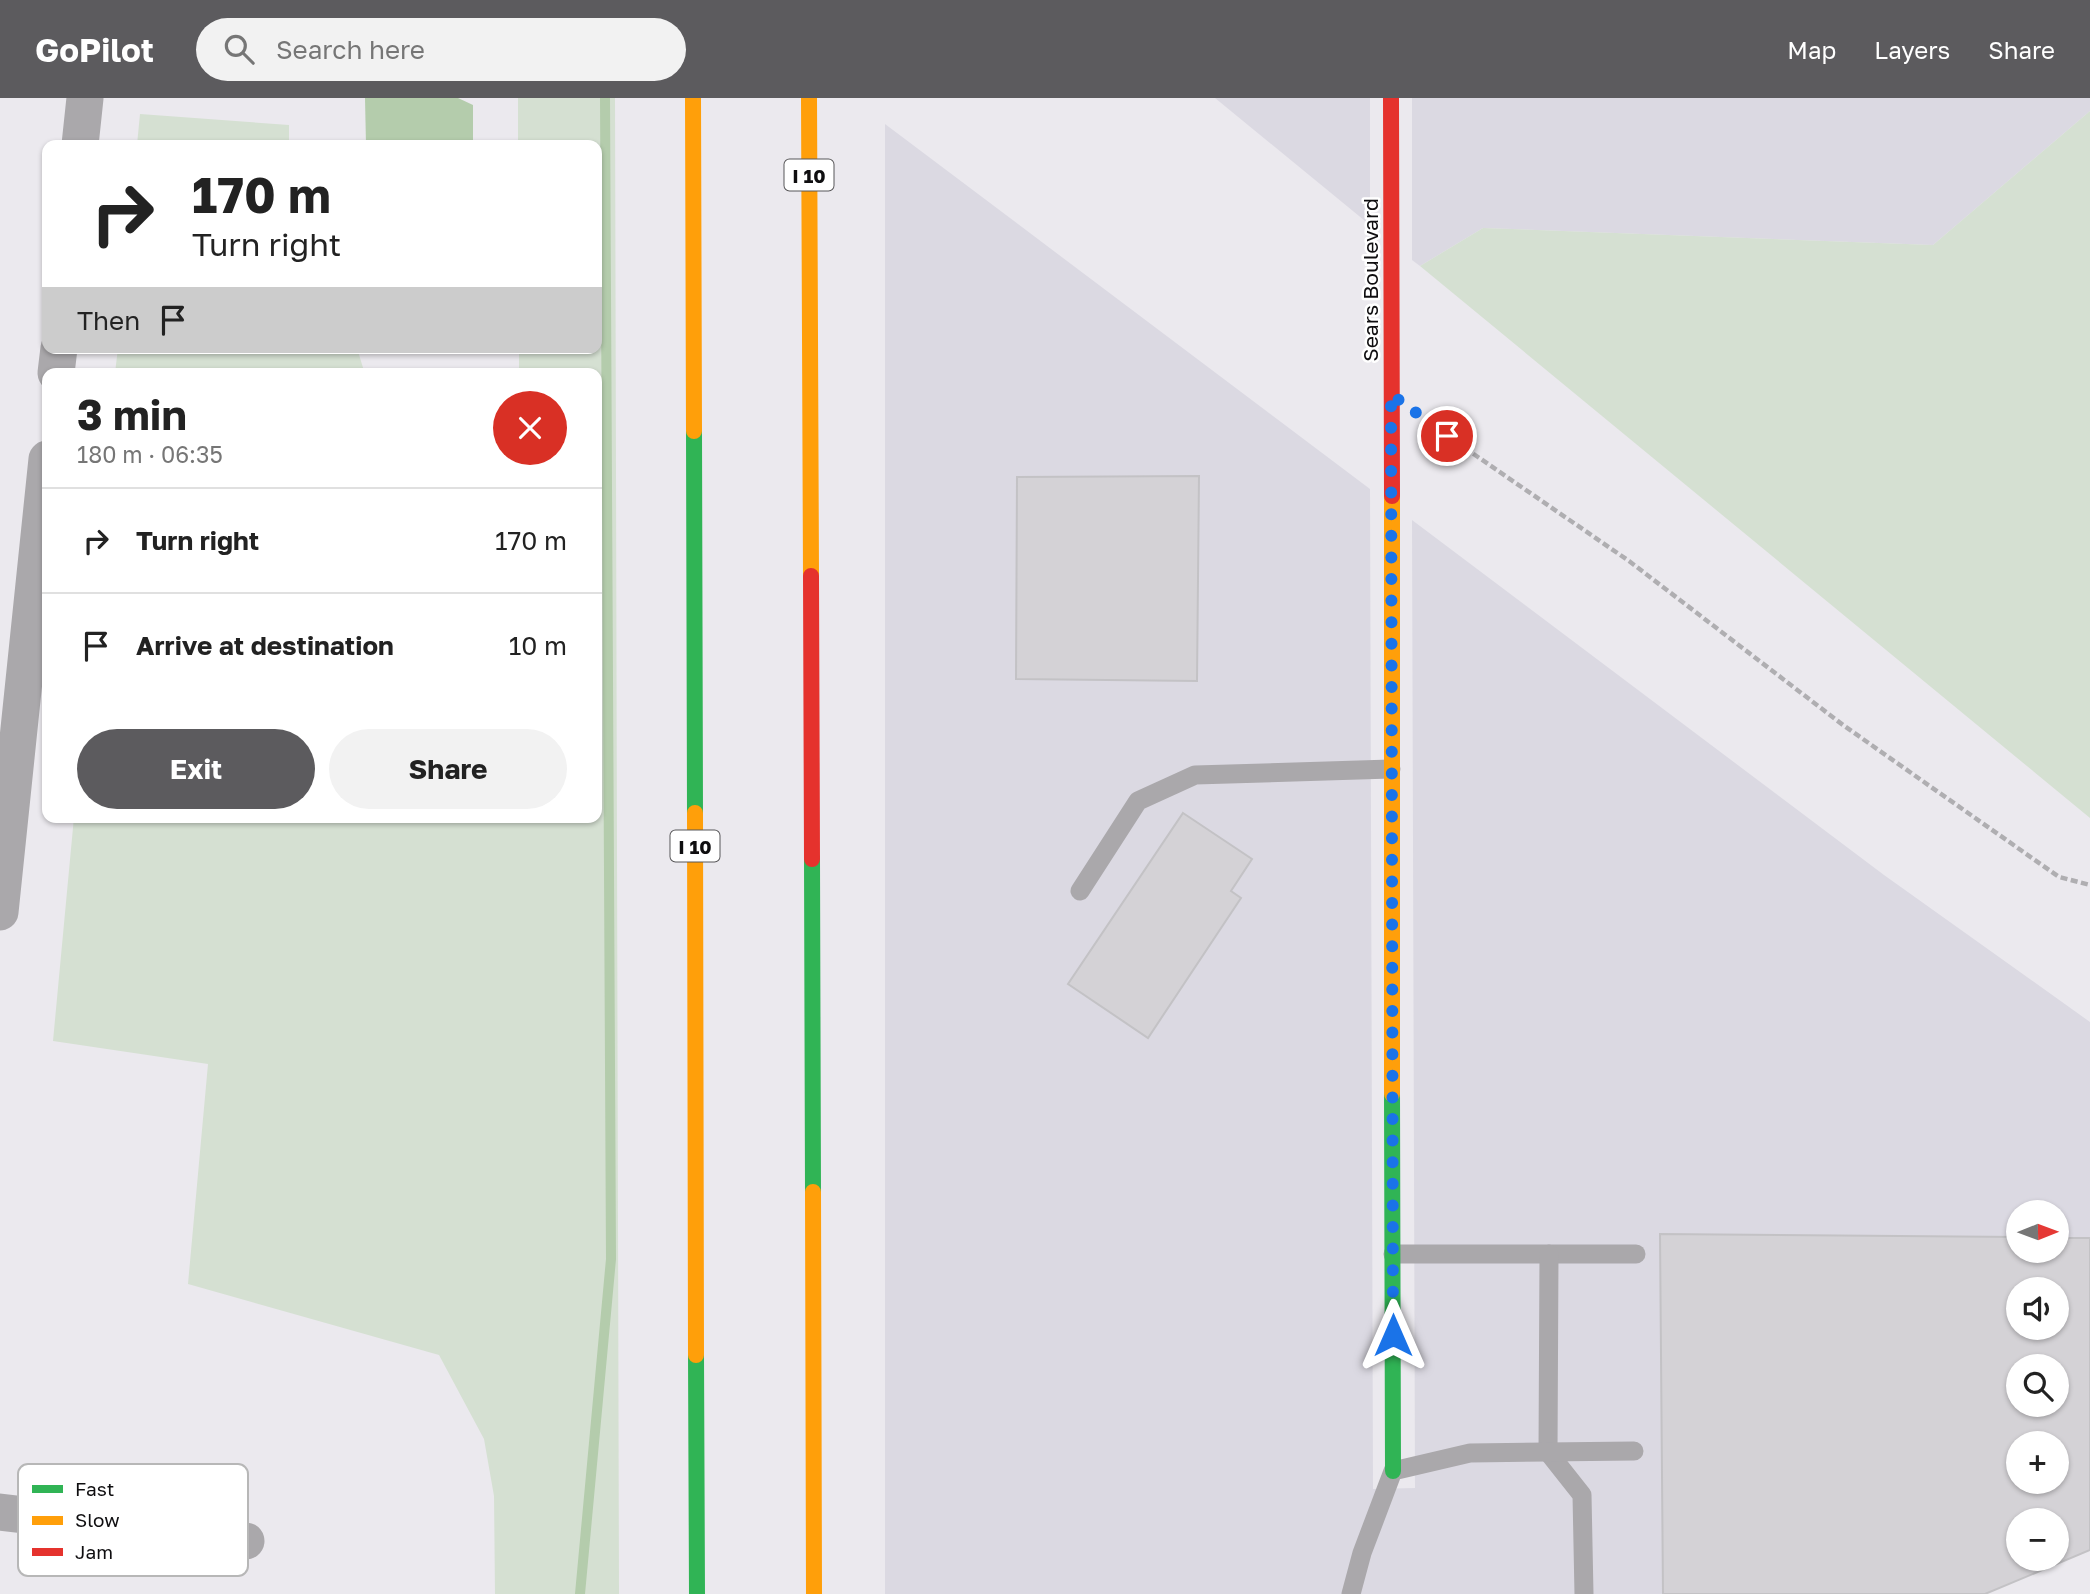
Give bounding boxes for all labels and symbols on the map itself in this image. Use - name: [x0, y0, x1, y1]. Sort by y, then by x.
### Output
- road number: I 10: [784, 159, 834, 190]
- street label: Sears Boulevard: [1357, 198, 1383, 362]
- pin: [1417, 406, 1477, 466]
- road number: I 10: [670, 831, 720, 862]
- north arrow: [2006, 1200, 2068, 1264]
- position arrow: [1356, 1298, 1430, 1372]
- legend: [18, 1464, 248, 1576]
- text: Fast: [75, 1477, 114, 1500]
- text: Slow: [75, 1508, 120, 1531]
- text: Jam: [75, 1540, 113, 1563]

